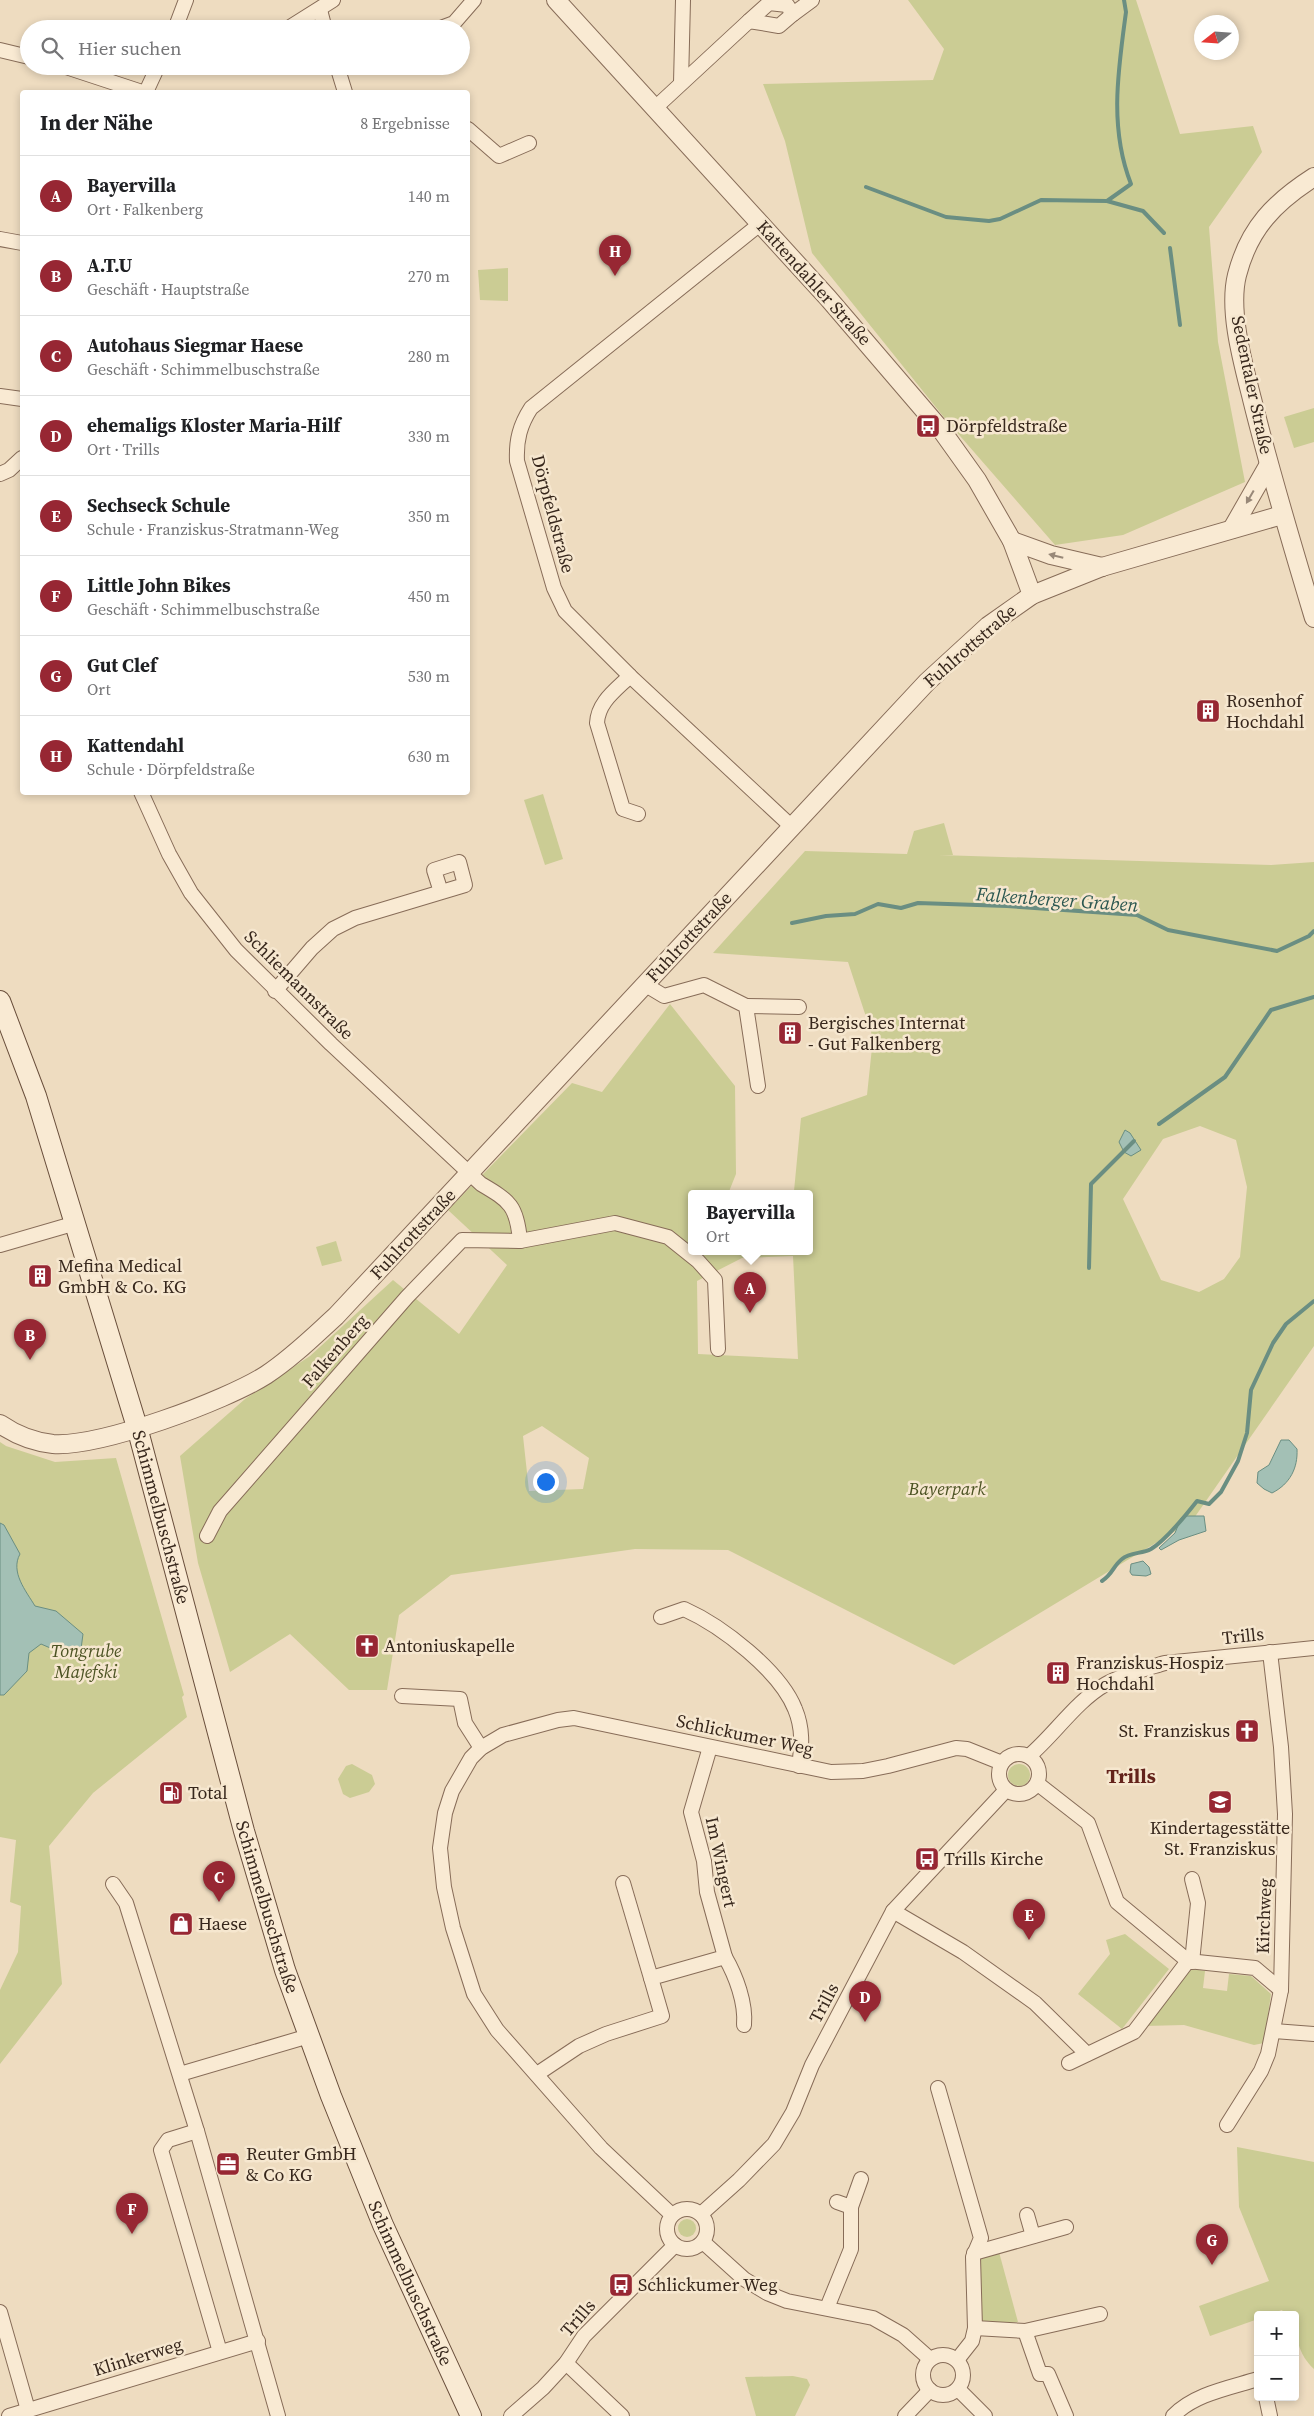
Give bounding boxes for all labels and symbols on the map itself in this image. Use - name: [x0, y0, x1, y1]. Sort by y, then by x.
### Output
- north arrow: [1194, 15, 1239, 60]
- street label: Kattendahler Straße: [751, 215, 877, 351]
- pin: H: [599, 235, 631, 276]
- street label: Sedentaler Straße: [1226, 313, 1279, 457]
- bus stop icon: Dörpfeldstraße: [915, 413, 941, 439]
- place label: Dörpfeldstraße: [946, 413, 1068, 438]
- street label: Dörpfeldstraße: [526, 452, 581, 576]
- one-way arrow: [1246, 491, 1255, 504]
- one-way arrow: [1049, 552, 1064, 560]
- street label: Fuhlrottstraße: [918, 598, 1022, 693]
- place label: Rosenhof Hochdahl: [1226, 688, 1304, 734]
- building icon: Rosenhof Hochdahl: [1195, 698, 1221, 724]
- water label: Falkenberger Graben: [974, 880, 1139, 918]
- street label: Fuhlrottstraße: [640, 886, 737, 988]
- street label: Schliemannstraße: [239, 924, 360, 1045]
- place label: Bergisches Internat - Gut Falkenberg: [808, 1010, 965, 1056]
- building icon: Bergisches Internat - Gut Falkenberg: [777, 1020, 803, 1046]
- street label: Fuhlrottstraße: [364, 1183, 461, 1285]
- place label: Mefina Medical GmbH & Co. KG: [58, 1253, 186, 1299]
- building icon: Mefina Medical GmbH & Co. KG: [27, 1263, 53, 1289]
- pin: A: [734, 1272, 766, 1313]
- street label: Falkenberg: [296, 1308, 374, 1393]
- pin: B: [14, 1319, 46, 1360]
- street label: Schimmelbuschstraße: [126, 1427, 196, 1607]
- your location: [533, 1469, 559, 1495]
- park label: Bayerpark: [907, 1476, 986, 1501]
- street label: Trills: [1221, 1621, 1265, 1650]
- church icon: Antoniuskapelle: [354, 1633, 380, 1659]
- place label: Antoniuskapelle: [384, 1633, 515, 1658]
- park label: Tongrube Majefski: [51, 1638, 122, 1684]
- place label: Franziskus-Hospiz Hochdahl: [1076, 1650, 1224, 1696]
- building icon: Franziskus-Hospiz Hochdahl: [1045, 1660, 1071, 1686]
- street label: Schlickumer Weg: [674, 1708, 816, 1761]
- place label: St. Franziskus: [1119, 1718, 1230, 1743]
- church icon: St. Franziskus: [1234, 1718, 1260, 1744]
- district label: Trills: [1106, 1762, 1156, 1790]
- fuel station icon: Total: [158, 1780, 184, 1806]
- place label: Total: [188, 1780, 228, 1805]
- school or university icon: Kindertagesstätte St. Franziskus: [1207, 1789, 1233, 1815]
- street label: Im Wingert: [700, 1814, 743, 1910]
- place label: Kindertagesstätte St. Franziskus: [1150, 1815, 1290, 1861]
- street label: Schimmelbuschstraße: [230, 1818, 305, 1997]
- bus stop icon: Trills Kirche: [914, 1846, 940, 1872]
- place label: Trills Kirche: [944, 1846, 1043, 1871]
- pin: C: [203, 1861, 235, 1902]
- street label: Kirchweg: [1250, 1878, 1277, 1954]
- pin: E: [1013, 1899, 1045, 1940]
- shop icon: Haese: [168, 1911, 194, 1937]
- place label: Haese: [198, 1911, 247, 1936]
- street label: Trills: [803, 1978, 845, 2027]
- pin: D: [849, 1981, 881, 2022]
- place label: Reuter GmbH & Co KG: [246, 2141, 357, 2187]
- office icon: Reuter GmbH & Co KG: [215, 2151, 241, 2177]
- pin: F: [116, 2193, 148, 2234]
- street label: Schimmelbuschstraße: [362, 2197, 459, 2370]
- pin: G: [1196, 2224, 1228, 2265]
- bus stop icon: Schlickumer Weg: [608, 2272, 634, 2298]
- place label: Schlickumer Weg: [638, 2272, 777, 2297]
- street label: Trills: [554, 2294, 601, 2342]
- street label: Klinkerweg: [90, 2331, 185, 2382]

